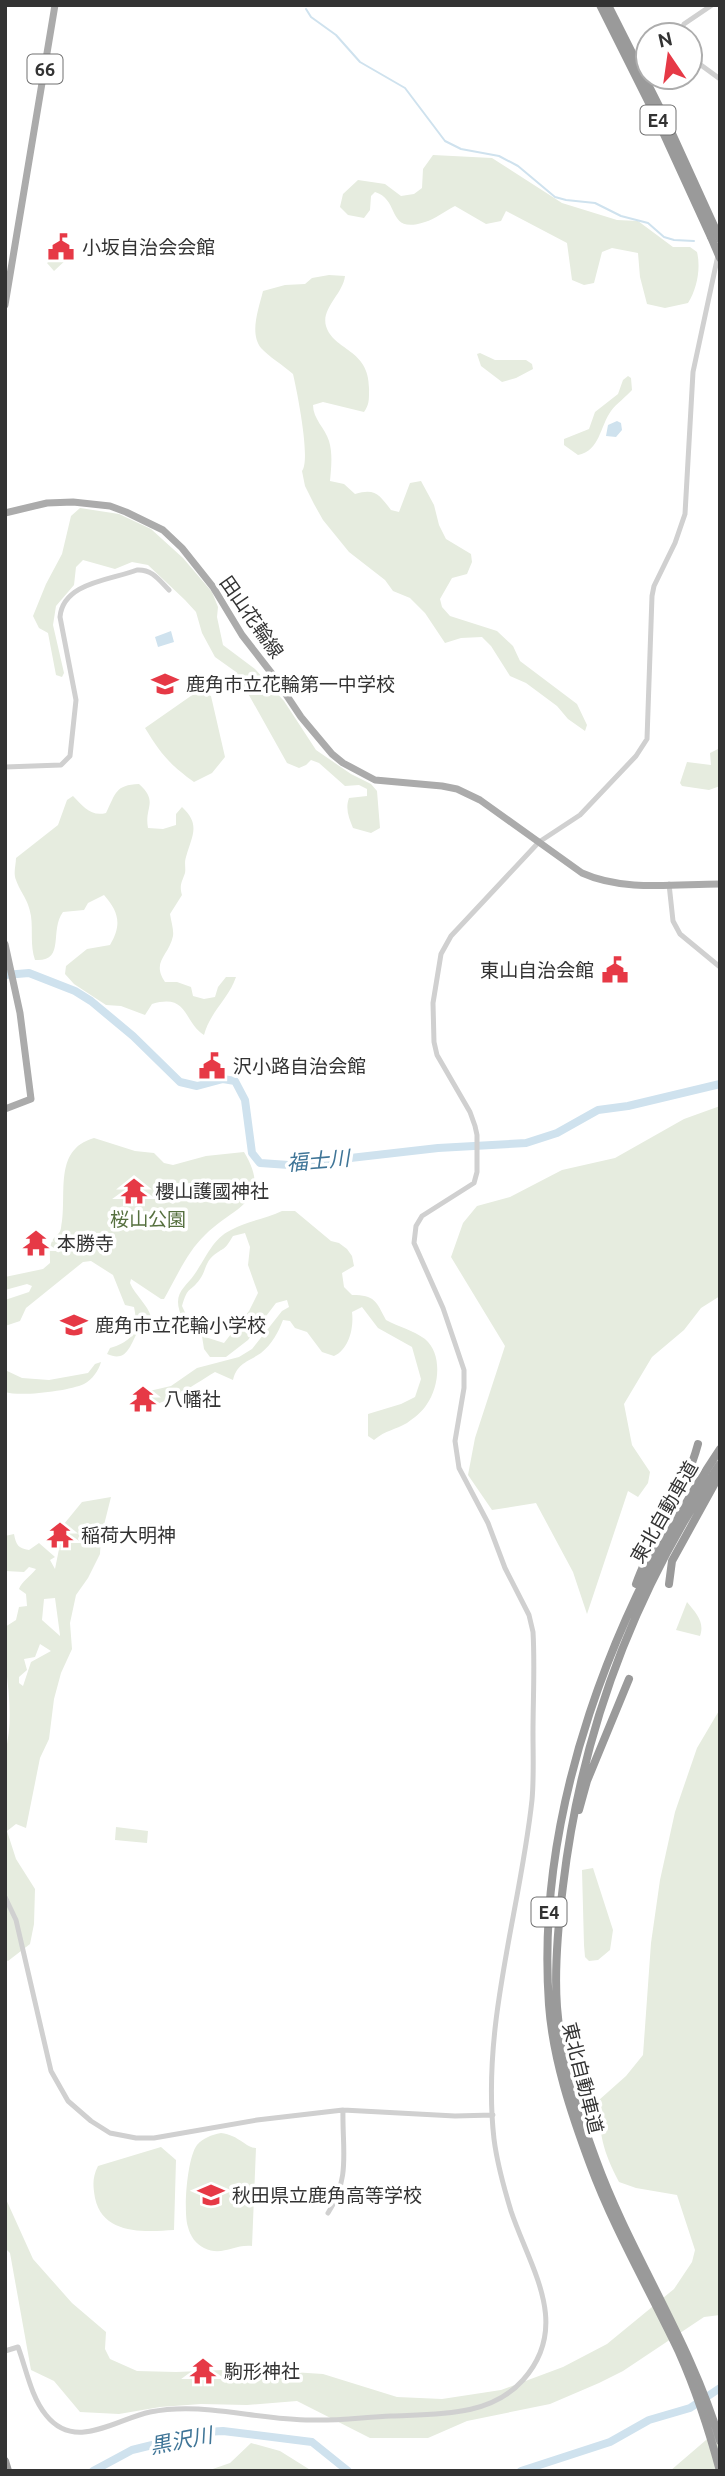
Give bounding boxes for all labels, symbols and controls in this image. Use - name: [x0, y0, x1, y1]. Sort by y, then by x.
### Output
- north arrow: [634, 21, 704, 91]
- text: N: [656, 27, 675, 52]
- road number: 66: [28, 55, 62, 84]
- road number: E4: [640, 106, 676, 134]
- public building icon: 小坂自治会会館: [46, 232, 76, 262]
- place label: 小坂自治会会館: [82, 236, 215, 258]
- street label: 田山花輪線: [216, 572, 288, 662]
- school or university icon: 鹿角市立花輪第一中学校: [150, 669, 180, 699]
- place label: 鹿角市立花輪第一中学校: [186, 673, 395, 695]
- public building icon: 東山自治会館: [600, 955, 630, 985]
- place label: 東山自治会館: [480, 959, 594, 981]
- public building icon: 沢小路自治会館: [197, 1051, 227, 1081]
- place label: 沢小路自治会館: [233, 1055, 366, 1077]
- water label: 福士川: [286, 1145, 352, 1175]
- temple icon: 櫻山護國神社: [119, 1176, 149, 1206]
- place label: 櫻山護國神社: [155, 1180, 269, 1202]
- park label: 桜山公園: [110, 1208, 186, 1230]
- temple icon: 本勝寺: [21, 1228, 51, 1258]
- place label: 本勝寺: [57, 1232, 114, 1254]
- school or university icon: 鹿角市立花輪小学校: [59, 1310, 89, 1340]
- place label: 鹿角市立花輪小学校: [95, 1314, 266, 1336]
- temple icon: 八幡社: [128, 1384, 158, 1414]
- place label: 八幡社: [164, 1388, 221, 1410]
- street label: 東北自動車道: [626, 1457, 702, 1567]
- temple icon: 稲荷大明神: [45, 1520, 75, 1550]
- place label: 稲荷大明神: [81, 1524, 176, 1546]
- road number: E4: [532, 1898, 566, 1926]
- street label: 東北自動車道: [559, 2020, 607, 2136]
- school or university icon: 秋田県立鹿角高等学校: [196, 2180, 226, 2210]
- place label: 秋田県立鹿角高等学校: [232, 2184, 422, 2206]
- temple icon: 駒形神社: [188, 2356, 218, 2386]
- place label: 駒形神社: [224, 2360, 300, 2382]
- water label: 黒沢川: [148, 2422, 216, 2458]

